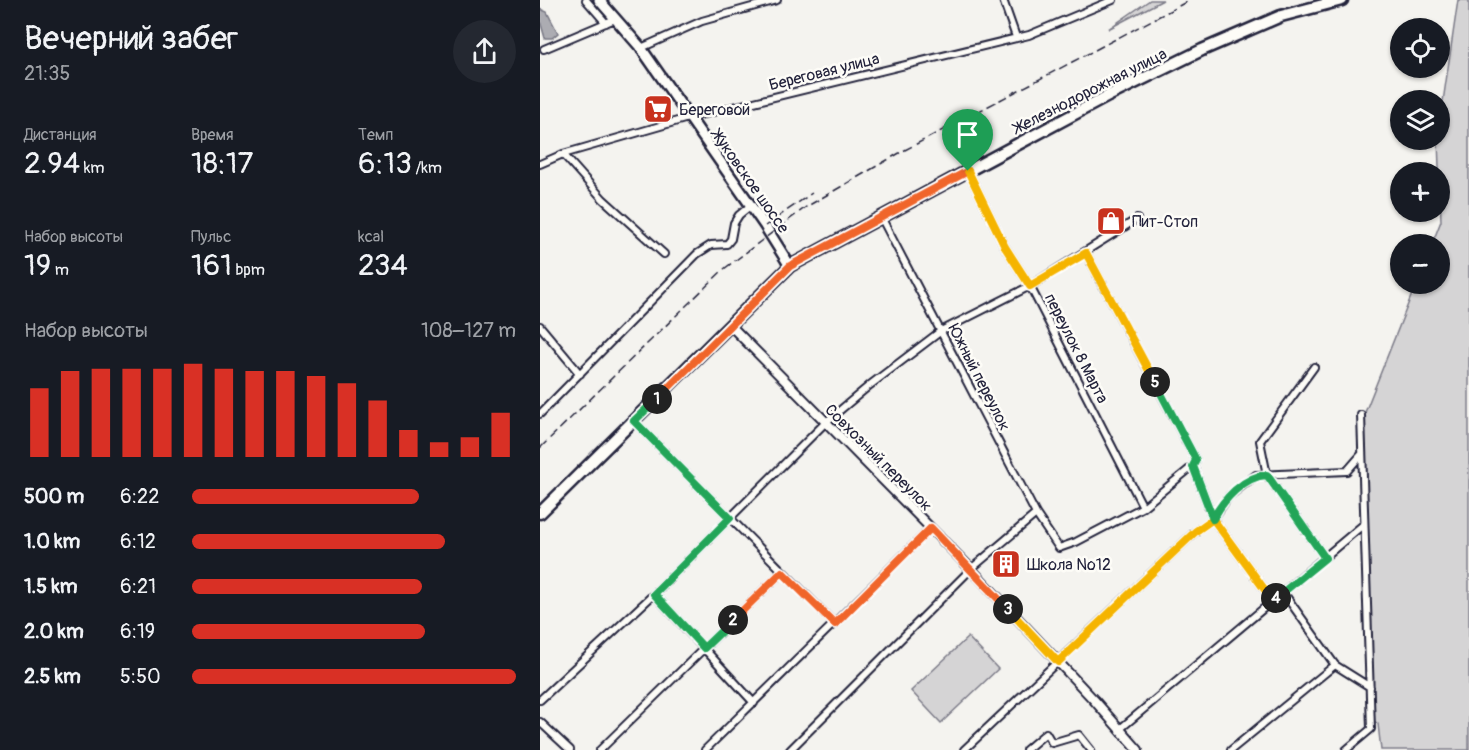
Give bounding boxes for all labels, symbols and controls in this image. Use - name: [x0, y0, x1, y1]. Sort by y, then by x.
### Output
- text: Вечерний забег: [24, 18, 238, 59]
- map controls: [1390, 18, 1450, 294]
- button: locate: [1390, 18, 1450, 78]
- button: share: [453, 20, 516, 83]
- street label: Железнодорожная улица: [1008, 44, 1170, 140]
- street label: Береговая улица: [767, 49, 882, 95]
- text: 21:35: [24, 61, 70, 86]
- button: layers: [1390, 90, 1450, 150]
- supermarket icon: Береговой: [642, 93, 674, 125]
- place label: Береговой: [679, 100, 750, 120]
- pin: [942, 109, 993, 171]
- icon: arrive: [951, 118, 984, 151]
- street label: Жуковское шоссе: [705, 124, 793, 237]
- text: Дистанция: [24, 125, 97, 145]
- text: Время: [191, 125, 234, 145]
- text: Темп: [358, 125, 393, 145]
- text: 2.94: [24, 145, 80, 182]
- text: 18:17: [191, 145, 253, 182]
- text: 6:13: [358, 145, 412, 182]
- text: km: [80, 158, 105, 178]
- text: /km: [412, 158, 442, 178]
- button: +: [1390, 162, 1450, 222]
- shop icon: Пит-Стоп: [1095, 205, 1127, 237]
- place label: Пит-Стоп: [1132, 212, 1198, 232]
- text: Набор высоты: [24, 227, 123, 247]
- text: Пульс: [191, 227, 231, 247]
- text: kcal: [358, 227, 384, 247]
- button: −: [1390, 234, 1450, 294]
- text: 19: [24, 247, 51, 284]
- text: 161: [191, 247, 232, 284]
- text: 234: [358, 247, 408, 284]
- text: m: [51, 260, 69, 280]
- text: bpm: [232, 260, 265, 280]
- street label: переулок 8 Марта: [1040, 290, 1112, 407]
- text: Набор высоты: [24, 318, 148, 343]
- text: 108–127 m: [421, 318, 516, 343]
- street label: Южный переулок: [944, 321, 1015, 434]
- pin: 5: [1140, 367, 1170, 397]
- text: 5: [1151, 372, 1159, 392]
- pin: 1: [642, 384, 672, 414]
- text: 1: [654, 389, 660, 409]
- street label: Совхозный переулок: [820, 400, 936, 516]
- text: 500 m: [24, 484, 84, 509]
- text: 6:22: [120, 484, 159, 509]
- text: 1.0 km: [24, 529, 80, 554]
- text: 6:12: [120, 529, 156, 554]
- building icon: Школа №12: [990, 548, 1022, 580]
- place label: Школа №12: [1027, 555, 1111, 575]
- text: 1.5 km: [24, 574, 77, 599]
- text: 6:21: [120, 574, 156, 599]
- pin: 4: [1261, 583, 1291, 613]
- text: 4: [1271, 588, 1281, 608]
- pin: 3: [993, 594, 1023, 624]
- text: 3: [1004, 599, 1012, 619]
- pin: 2: [718, 605, 748, 635]
- text: 2: [729, 610, 737, 630]
- text: 2.0 km: [24, 619, 84, 644]
- text: 6:19: [120, 619, 155, 644]
- text: 2.5 km: [24, 664, 81, 689]
- text: 5:50: [120, 664, 161, 689]

